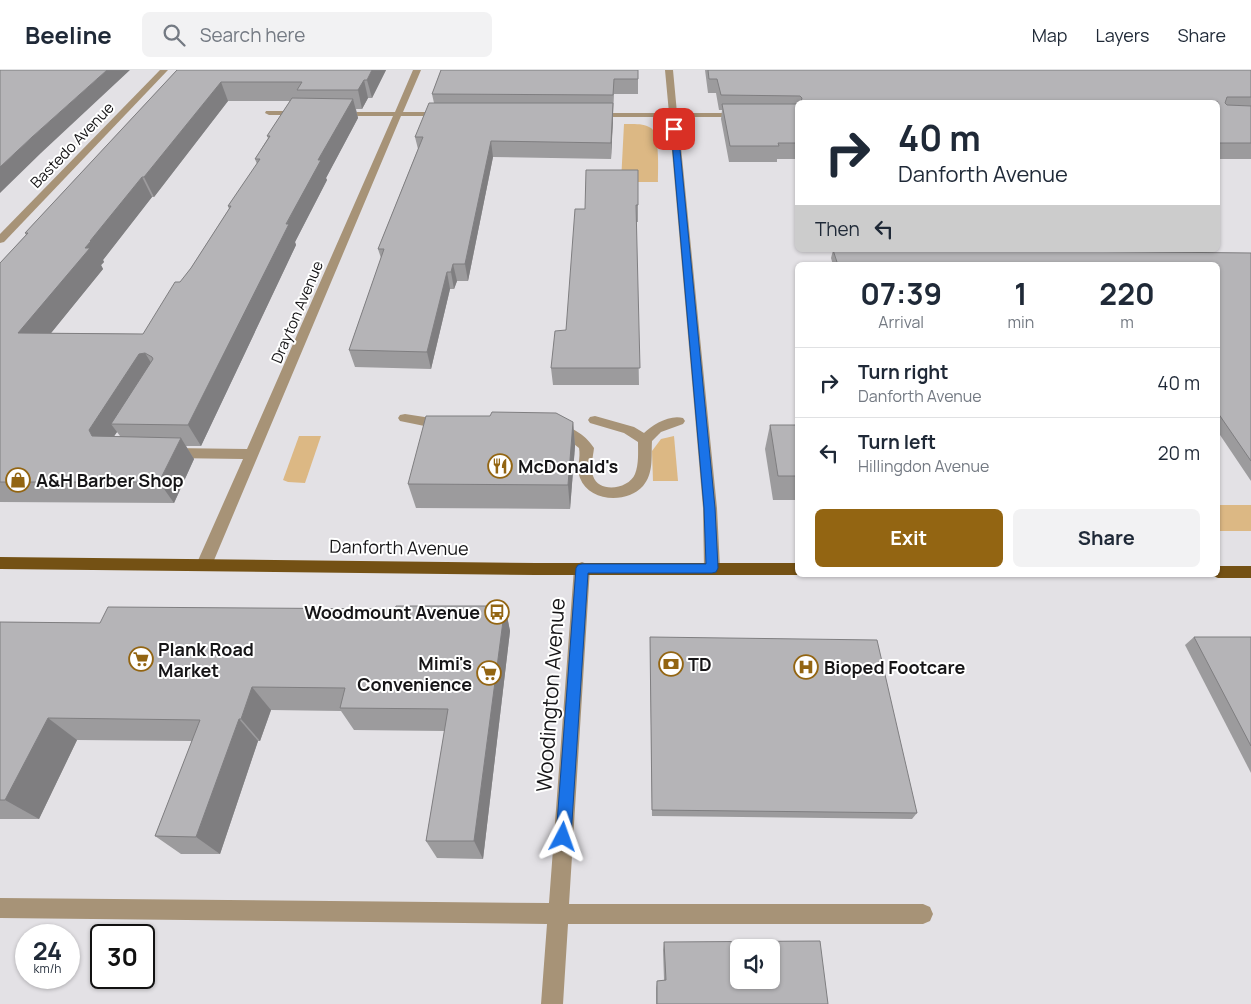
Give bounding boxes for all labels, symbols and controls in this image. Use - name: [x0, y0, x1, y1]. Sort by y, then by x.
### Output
- search box: [142, 12, 492, 57]
- text: Beeline: [25, 18, 112, 51]
- icon: search: [160, 21, 188, 49]
- text: Search here: [200, 22, 305, 48]
- text: Map: [1032, 23, 1067, 47]
- text: Layers: [1095, 23, 1149, 47]
- text: Share: [1177, 23, 1226, 47]
- street label: Bastedo Avenue: [26, 97, 119, 193]
- pin: [653, 108, 695, 150]
- text: 40 m: [898, 114, 981, 162]
- icon: arrive: [660, 115, 688, 143]
- icon: right: [815, 120, 880, 185]
- text: Danforth Avenue: [898, 159, 1068, 189]
- icon: left: [870, 215, 898, 243]
- text: Then: [815, 216, 860, 242]
- street label: Drayton Avenue: [266, 257, 328, 366]
- text: 07:39: [860, 273, 942, 314]
- text: 1: [1014, 273, 1027, 314]
- text: 220: [1099, 273, 1155, 314]
- text: Arrival: [878, 311, 924, 333]
- text: min: [1007, 311, 1034, 333]
- text: m: [1120, 311, 1134, 333]
- text: Turn right: [858, 359, 948, 385]
- icon: right: [815, 369, 843, 397]
- text: 40 m: [1157, 370, 1200, 396]
- text: Danforth Avenue: [858, 385, 982, 407]
- text: Turn left: [858, 429, 936, 455]
- icon: left: [815, 439, 843, 467]
- text: 20 m: [1158, 440, 1200, 466]
- restaurant icon: McDonald's: [487, 453, 513, 479]
- place label: McDonald's: [518, 454, 619, 478]
- text: Hillingdon Avenue: [858, 455, 989, 477]
- shop icon: A&H Barber Shop: [5, 467, 31, 493]
- place label: A&H Barber Shop: [36, 468, 184, 492]
- button: Exit: [815, 509, 1003, 567]
- button: Share: [1013, 509, 1200, 567]
- street label: Danforth Avenue: [329, 534, 469, 560]
- street label: Woodington Avenue: [529, 597, 571, 793]
- bus stop icon: Woodmount Avenue: [484, 599, 510, 625]
- place label: Woodmount Avenue: [304, 600, 480, 624]
- place label: Plank Road Market: [158, 637, 254, 682]
- supermarket icon: Plank Road Market: [128, 646, 154, 672]
- place label: Mimi's Convenience: [357, 651, 472, 696]
- bank icon: TD: [658, 651, 684, 677]
- place label: TD: [688, 652, 712, 676]
- hospital icon: Bioped Footcare: [793, 654, 819, 680]
- place label: Bioped Footcare: [824, 655, 965, 679]
- supermarket icon: Mimi's Convenience: [476, 660, 502, 686]
- position arrow: [536, 810, 588, 862]
- speed limit sign: 30: [90, 924, 155, 989]
- text: 24: [33, 933, 62, 968]
- map controls: [730, 939, 780, 989]
- button: sound: [730, 939, 780, 989]
- text: km/h: [34, 960, 61, 977]

